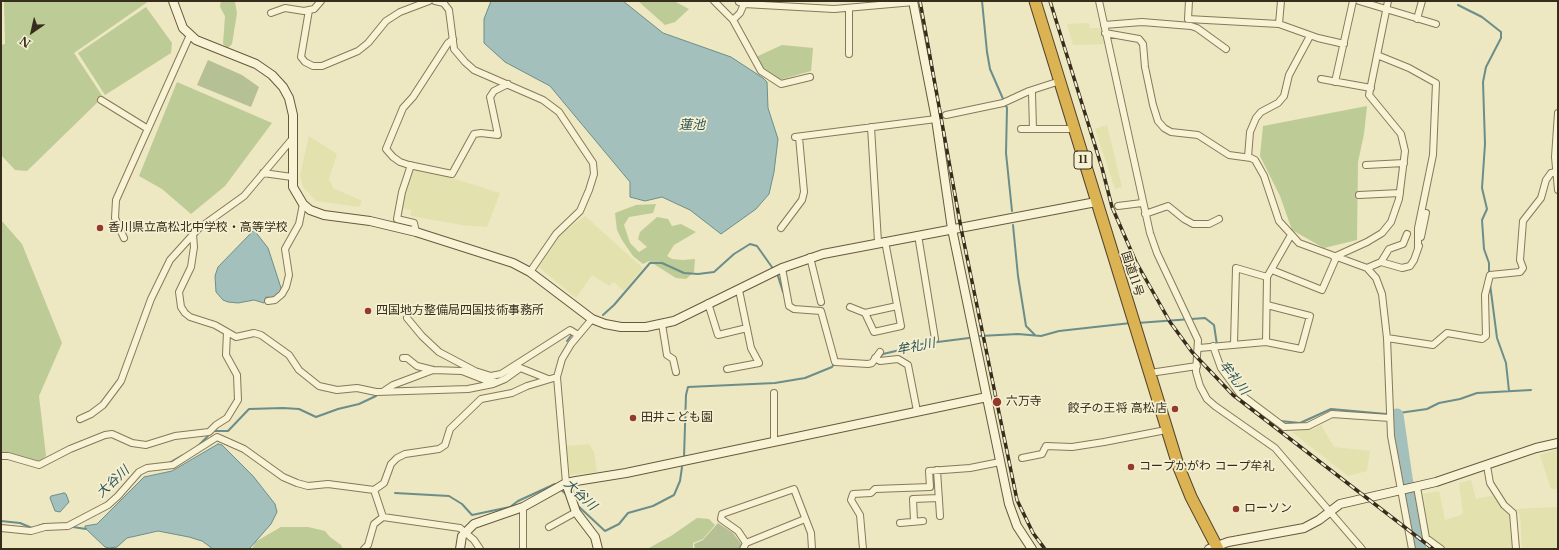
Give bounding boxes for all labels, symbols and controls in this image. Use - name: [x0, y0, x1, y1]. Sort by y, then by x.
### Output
- north arrow: [12, 12, 52, 52]
- text: N: [17, 33, 33, 51]
- water label: 蓮池: [679, 117, 705, 133]
- road number: 11: [1074, 151, 1092, 169]
- place label: 香川県立高松北中学校・高等学校: [108, 221, 288, 235]
- marker: 香川県立高松北中学校・高等学校: [95, 223, 105, 233]
- street label: 国道11号: [1118, 250, 1146, 298]
- place label: 四国地方整備局四国技術事務所: [376, 304, 544, 318]
- marker: 四国地方整備局四国技術事務所: [363, 306, 373, 316]
- water label: 牟礼川: [895, 336, 937, 358]
- water label: 牟礼川: [1216, 358, 1252, 398]
- place label: 六万寺: [1006, 395, 1042, 409]
- marker: 六万寺: [991, 396, 1003, 408]
- place label: 餃子の王将 高松店: [1068, 402, 1167, 416]
- marker: 餃子の王将 高松店: [1170, 404, 1180, 414]
- place label: 田井こども園: [641, 411, 713, 425]
- marker: 田井こども園: [628, 413, 638, 423]
- place label: コープかがわ コープ牟礼: [1139, 460, 1274, 474]
- marker: コープかがわ コープ牟礼: [1126, 462, 1136, 472]
- water label: 大谷川: [93, 463, 133, 501]
- water label: 大谷川: [560, 476, 600, 514]
- place label: ローソン: [1244, 502, 1292, 516]
- marker: ローソン: [1231, 504, 1241, 514]

